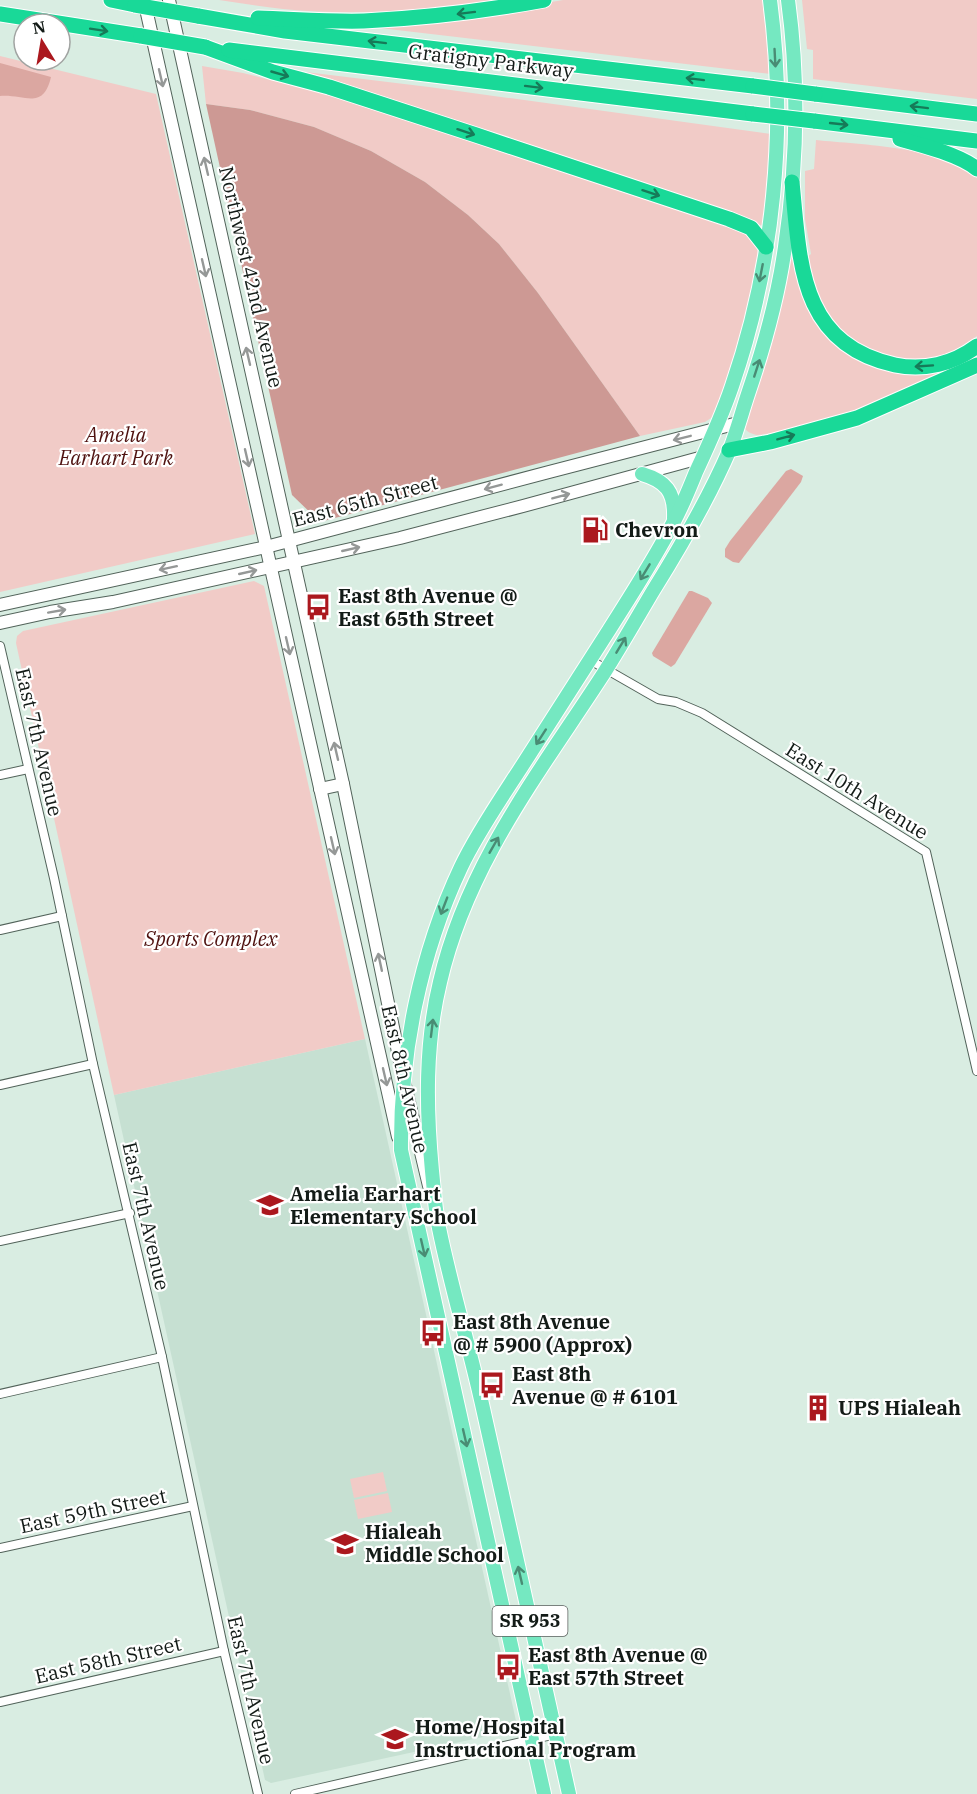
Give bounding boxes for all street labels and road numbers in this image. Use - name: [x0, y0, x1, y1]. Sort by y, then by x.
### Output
- street label: Gratigny Parkway: [407, 37, 576, 84]
- street label: Northwest 42nd Avenue: [213, 164, 290, 390]
- street label: East 65th Street: [289, 468, 441, 533]
- street label: East 7th Avenue: [9, 665, 70, 819]
- street label: East 10th Avenue: [781, 736, 934, 845]
- street label: East 8th Avenue: [375, 1002, 436, 1156]
- street label: East 7th Avenue: [116, 1139, 177, 1293]
- street label: East 59th Street: [17, 1482, 169, 1539]
- road number: SR 953: [492, 1606, 568, 1636]
- street label: East 7th Avenue: [221, 1613, 282, 1767]
- street label: East 58th Street: [32, 1630, 184, 1689]

